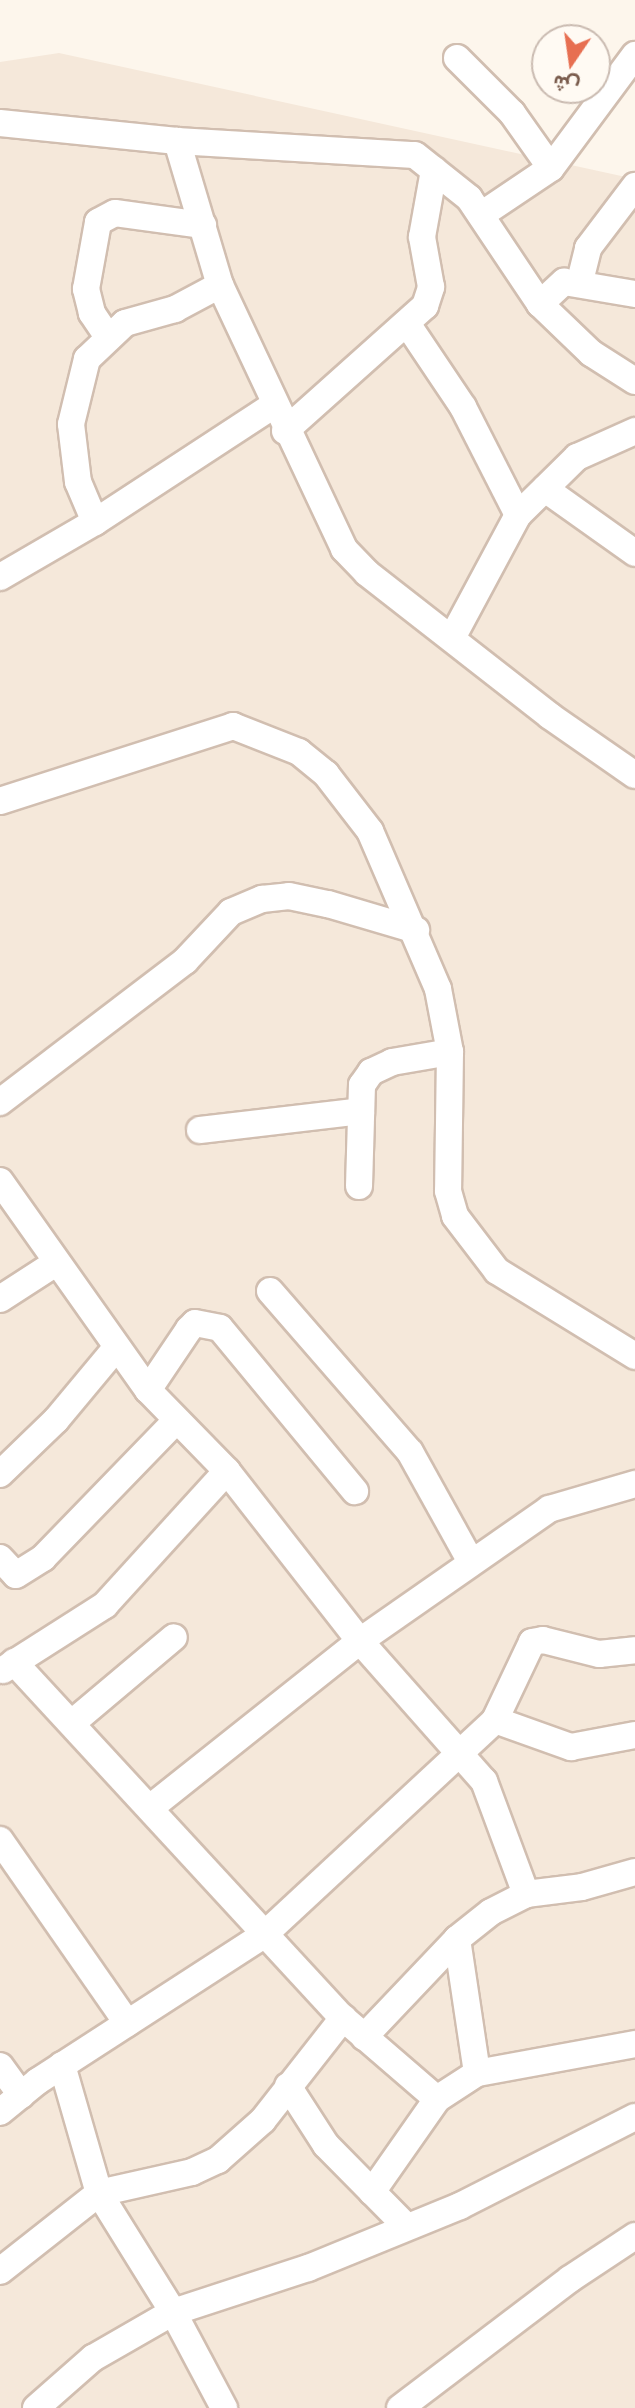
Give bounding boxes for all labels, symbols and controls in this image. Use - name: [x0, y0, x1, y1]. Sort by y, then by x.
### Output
- north arrow: [531, 24, 611, 104]
- text: ش: [550, 69, 582, 102]

